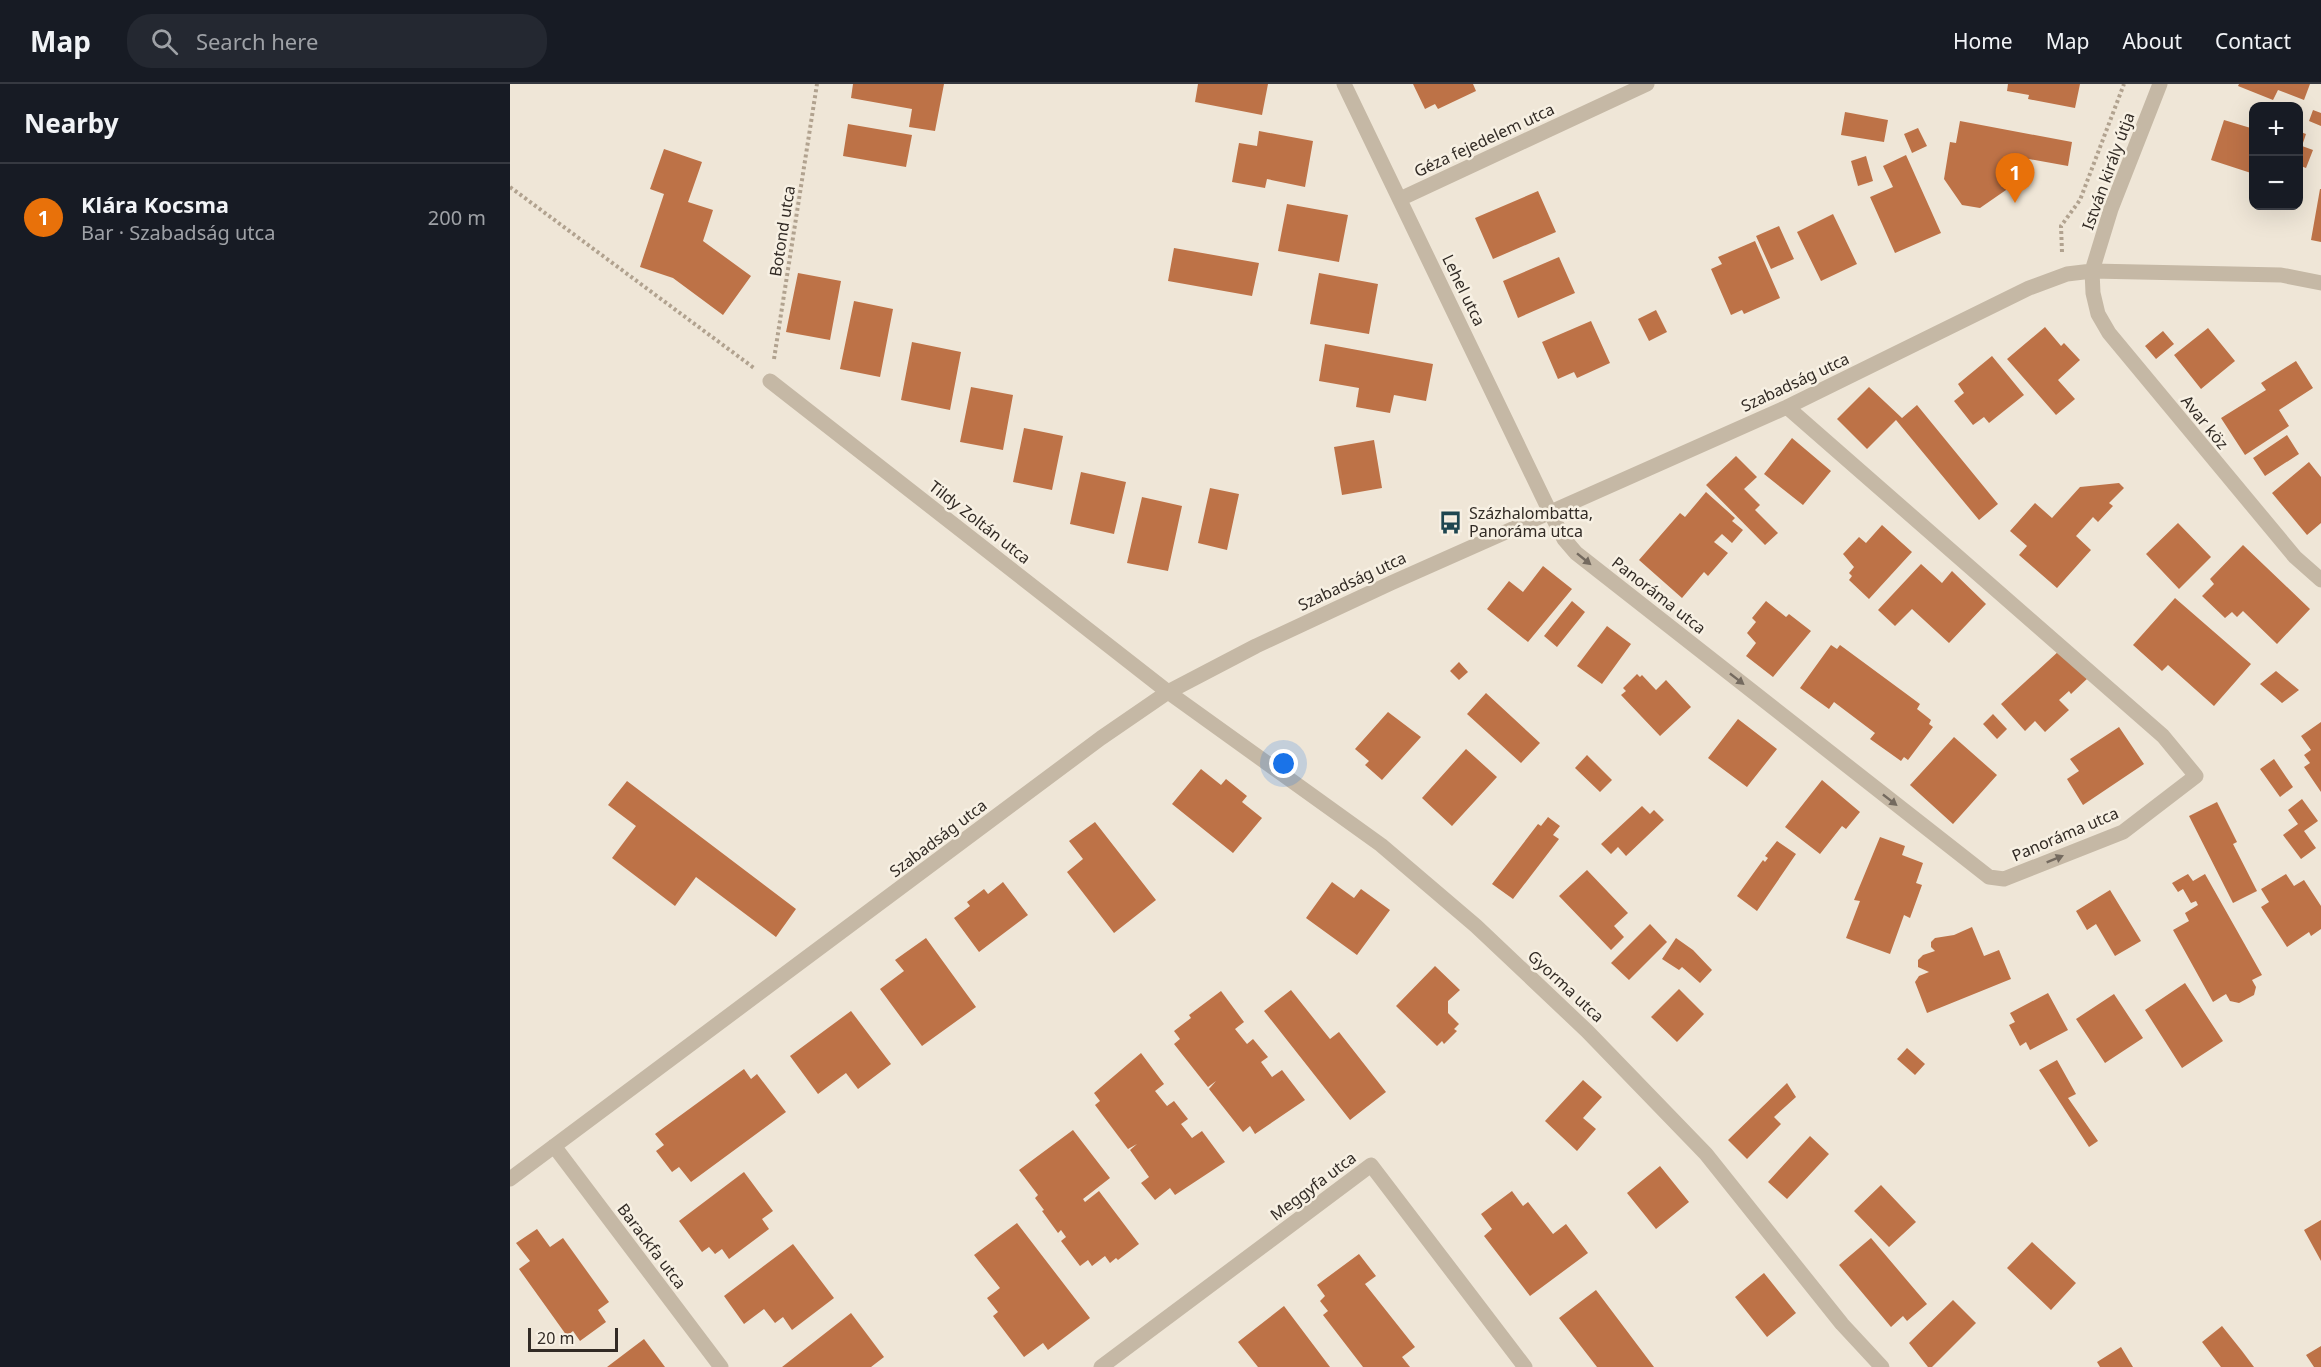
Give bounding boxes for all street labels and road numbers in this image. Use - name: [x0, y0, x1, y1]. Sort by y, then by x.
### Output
- street label: Géza fejedelem utca: [1410, 98, 1558, 182]
- street label: István király útja: [2077, 109, 2139, 233]
- street label: Botond utca: [764, 184, 800, 278]
- street label: Lehel utca: [1437, 251, 1491, 329]
- street label: Szabadság utca: [1737, 347, 1853, 417]
- street label: Avar köz: [2176, 390, 2234, 454]
- street label: Tildy Zoltán utca: [925, 475, 1035, 569]
- street label: Szabadság utca: [1294, 546, 1410, 616]
- street label: Panoráma utca: [1607, 551, 1711, 639]
- street label: Szabadság utca: [885, 794, 991, 882]
- street label: Panoráma utca: [2008, 802, 2122, 866]
- street label: Gyorma utca: [1523, 945, 1609, 1027]
- street label: Meggyfa utca: [1266, 1146, 1360, 1226]
- street label: Barackfa utca: [613, 1199, 691, 1293]

